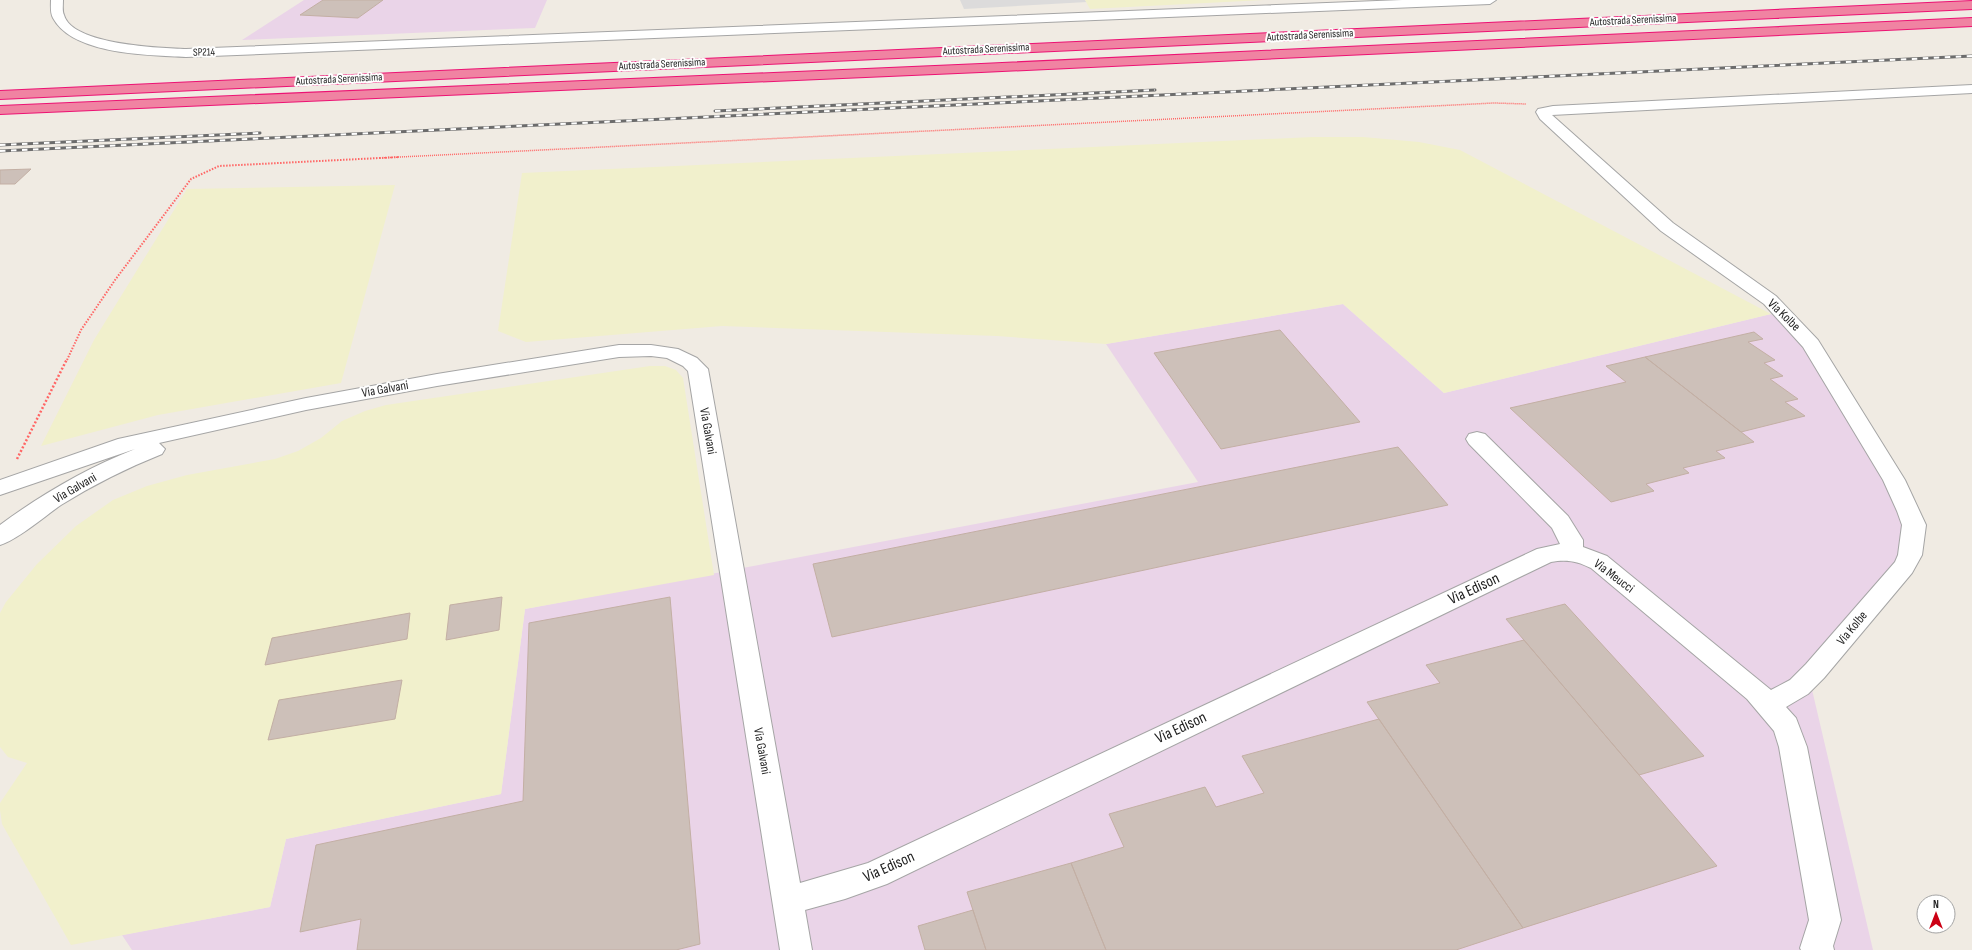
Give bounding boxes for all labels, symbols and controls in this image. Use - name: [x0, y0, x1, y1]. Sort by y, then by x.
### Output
- street label: Autostrada Serenissima: [1588, 11, 1677, 29]
- street label: Autostrada Serenissima: [1265, 26, 1354, 44]
- street label: Autostrada Serenissima: [941, 40, 1030, 58]
- street label: SP214: [193, 45, 216, 59]
- street label: Autostrada Serenissima: [617, 55, 706, 73]
- street label: Autostrada Serenissima: [294, 70, 383, 88]
- street label: Via Kolbe: [1764, 296, 1804, 334]
- street label: Via Galvani: [360, 377, 410, 401]
- street label: Via Galvani: [696, 406, 720, 456]
- street label: Via Galvani: [51, 469, 99, 507]
- street label: Via Meucci: [1591, 556, 1637, 596]
- street label: Via Edison: [1445, 569, 1503, 609]
- street label: Via Kolbe: [1833, 608, 1871, 648]
- street label: Via Edison: [1152, 708, 1210, 748]
- street label: Via Galvani: [750, 726, 774, 776]
- street label: Via Edison: [860, 847, 918, 887]
- north arrow: [1916, 894, 1956, 934]
- text: N: [1933, 898, 1939, 911]

